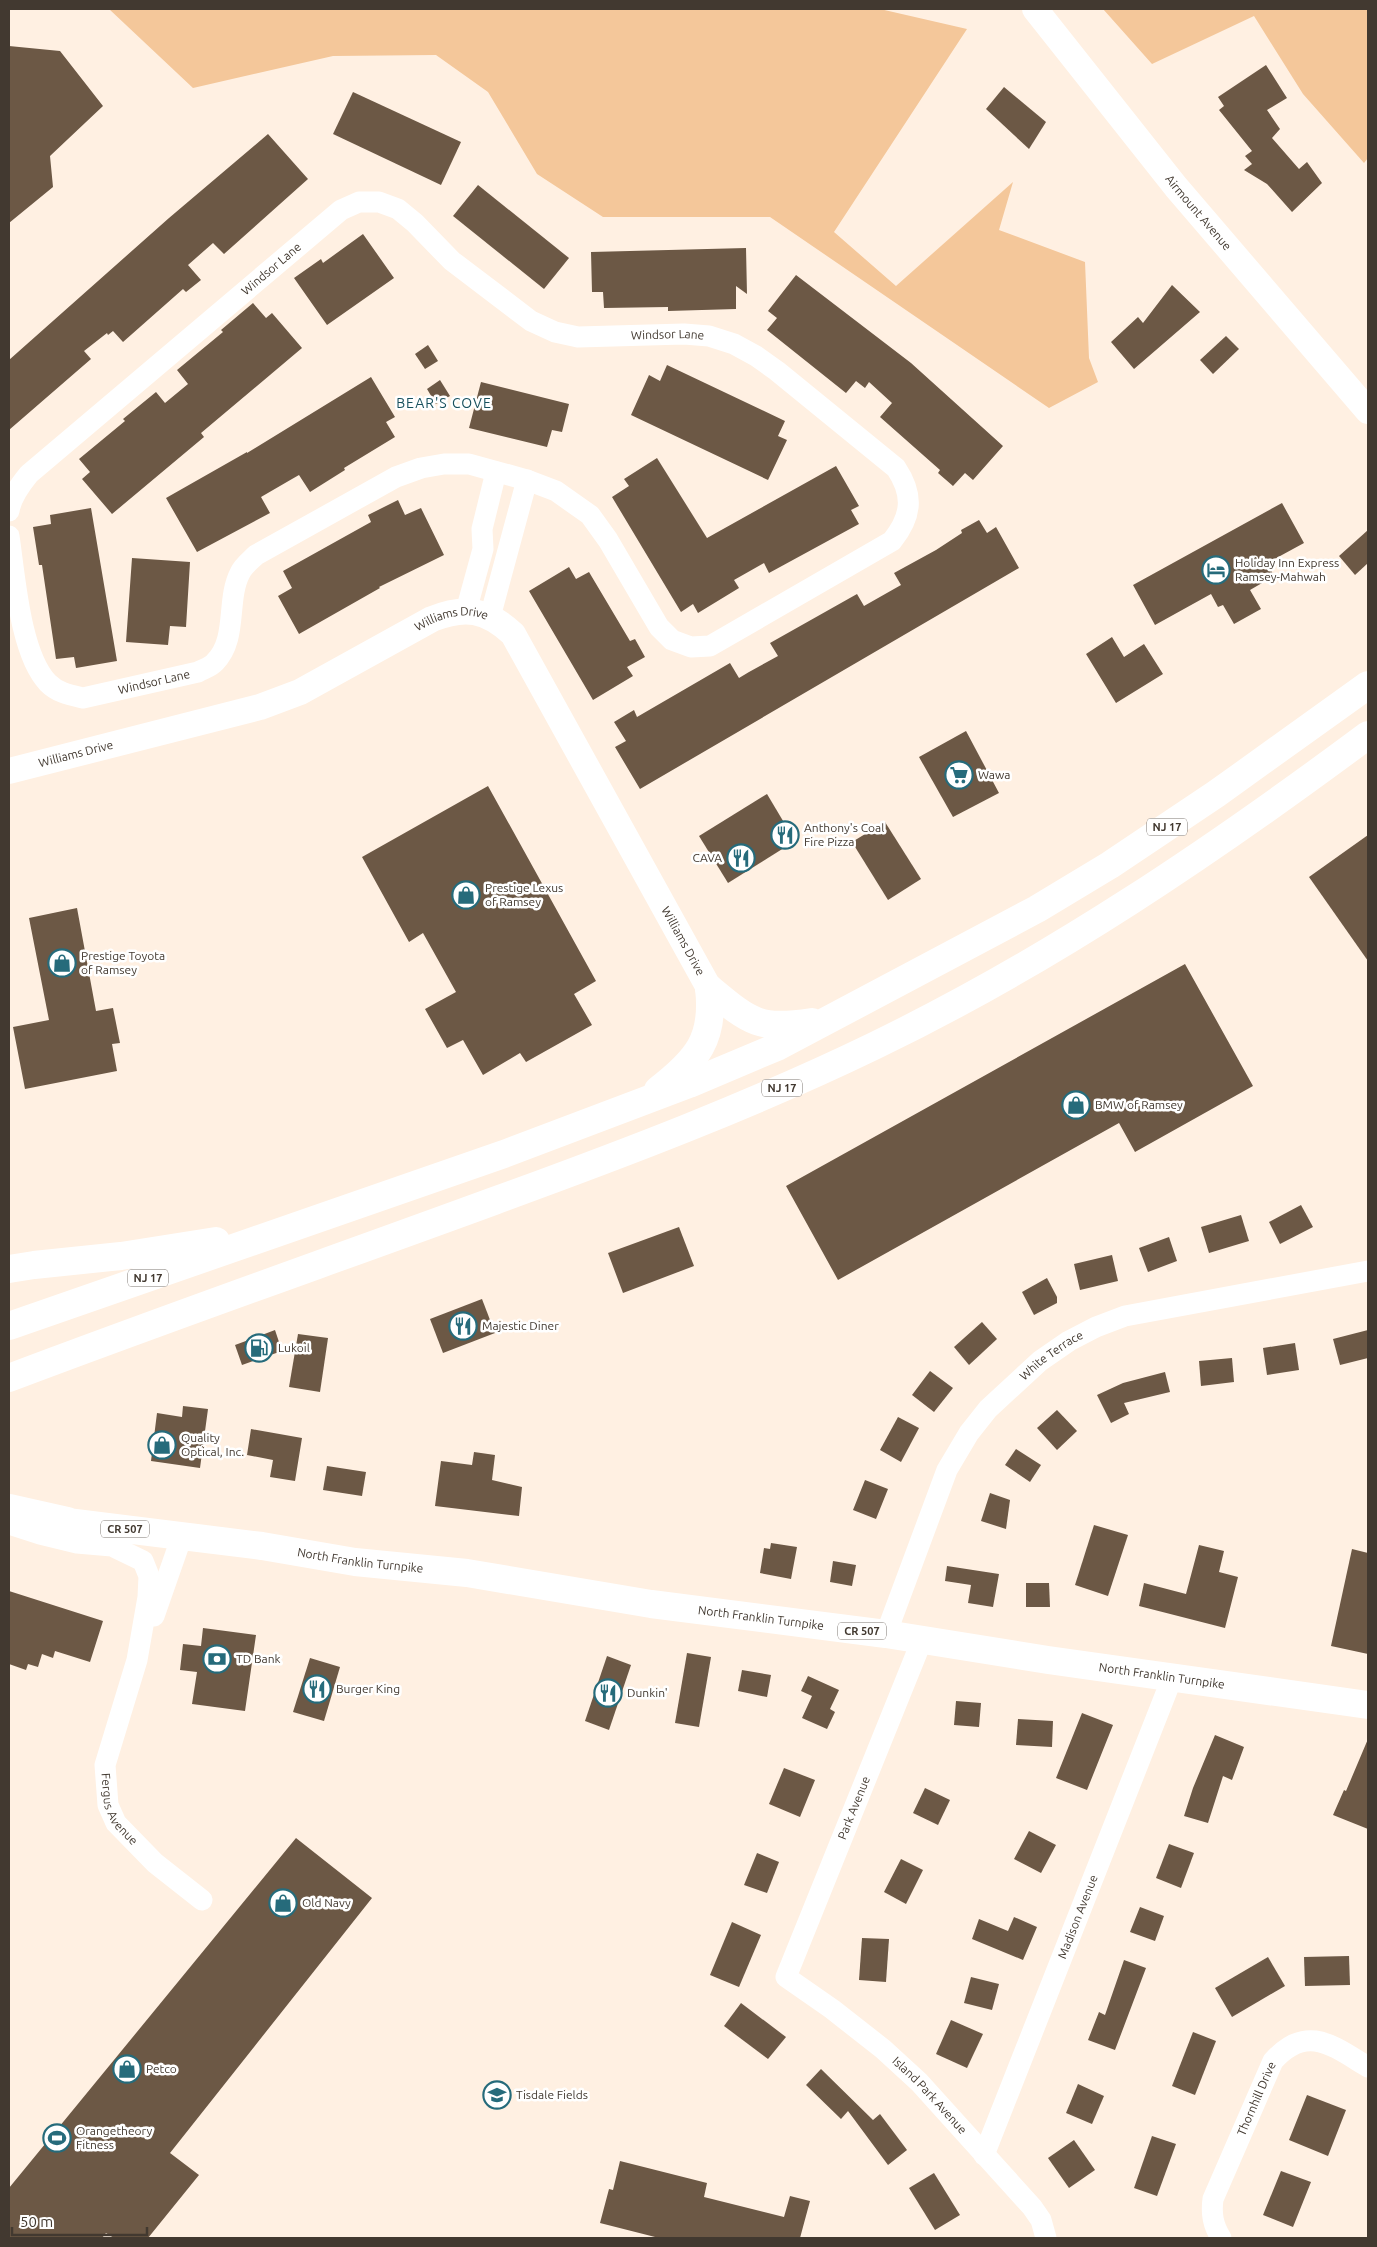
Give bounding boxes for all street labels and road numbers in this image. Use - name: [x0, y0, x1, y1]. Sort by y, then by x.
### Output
- street label: Airmount Avenue: [1163, 172, 1234, 252]
- street label: Windsor Lane: [239, 240, 303, 297]
- street label: Windsor Lane: [631, 327, 705, 342]
- street label: Williams Drive: [412, 604, 490, 633]
- street label: Windsor Lane: [117, 667, 191, 696]
- street label: Williams Drive: [37, 738, 114, 769]
- road number: NJ 17: [1147, 819, 1187, 836]
- street label: Williams Drive: [659, 904, 708, 977]
- road number: NJ 17: [762, 1080, 802, 1096]
- road number: NJ 17: [128, 1270, 168, 1286]
- street label: White Terrace: [1017, 1328, 1085, 1382]
- road number: CR 507: [101, 1520, 149, 1538]
- street label: North Franklin Turnpike: [296, 1545, 424, 1575]
- street label: North Franklin Turnpike: [697, 1603, 825, 1632]
- road number: CR 507: [838, 1622, 886, 1640]
- street label: North Franklin Turnpike: [1098, 1660, 1226, 1691]
- street label: Fergus Avenue: [100, 1772, 140, 1847]
- street label: Park Avenue: [835, 1774, 872, 1841]
- street label: Madison Avenue: [1055, 1873, 1100, 1960]
- street label: Island Park Avenue: [890, 2054, 970, 2136]
- street label: Thornhill Drive: [1234, 2060, 1278, 2137]

